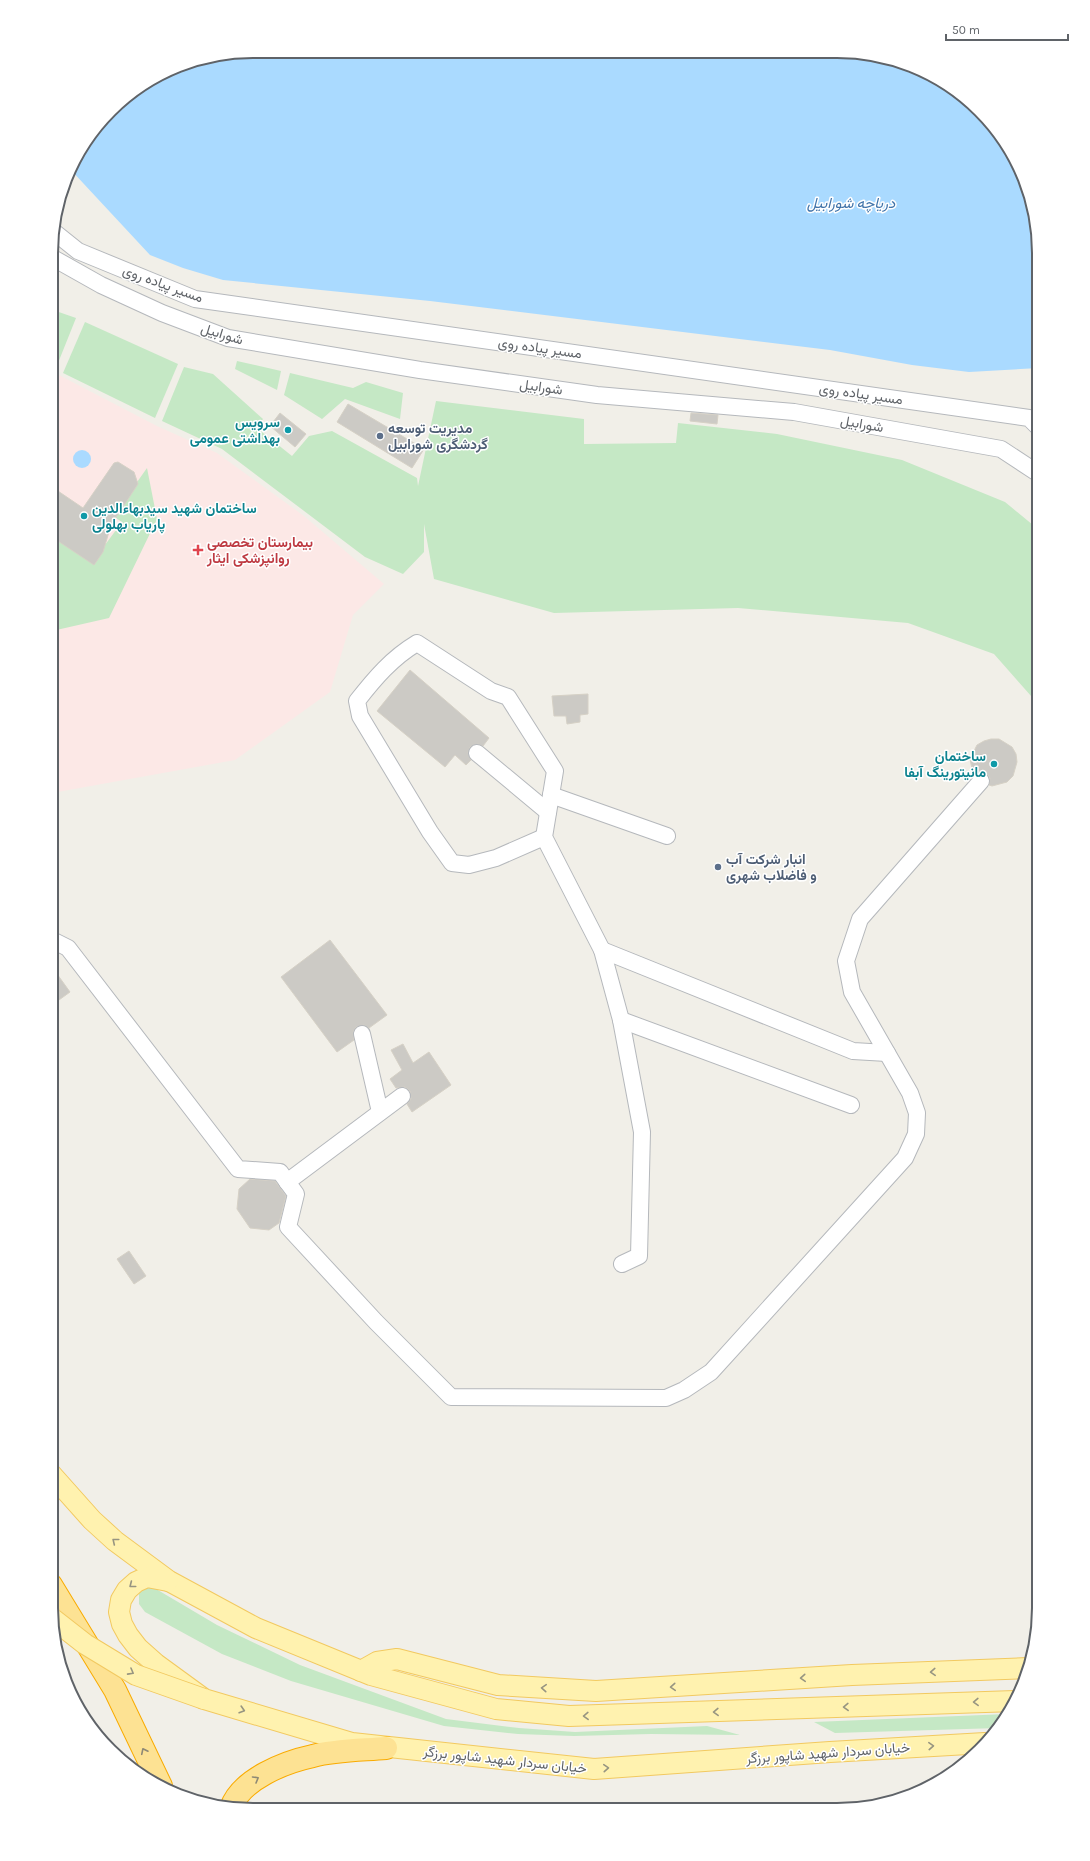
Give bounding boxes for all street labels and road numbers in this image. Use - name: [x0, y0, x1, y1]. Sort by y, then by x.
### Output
- street label: مسیر پیاده روی: [120, 262, 206, 307]
- street label: شورابیل: [199, 320, 245, 348]
- street label: مسیر پیاده روی: [497, 334, 583, 363]
- street label: شورابیل: [518, 376, 564, 398]
- street label: مسیر پیاده روی: [818, 380, 904, 409]
- street label: شورابیل: [839, 412, 885, 436]
- street label: خیابان سردار شهید شاپور برزگر: [744, 1739, 911, 1768]
- street label: خیابان سردار شهید شاپور برزگر: [421, 1743, 588, 1778]

